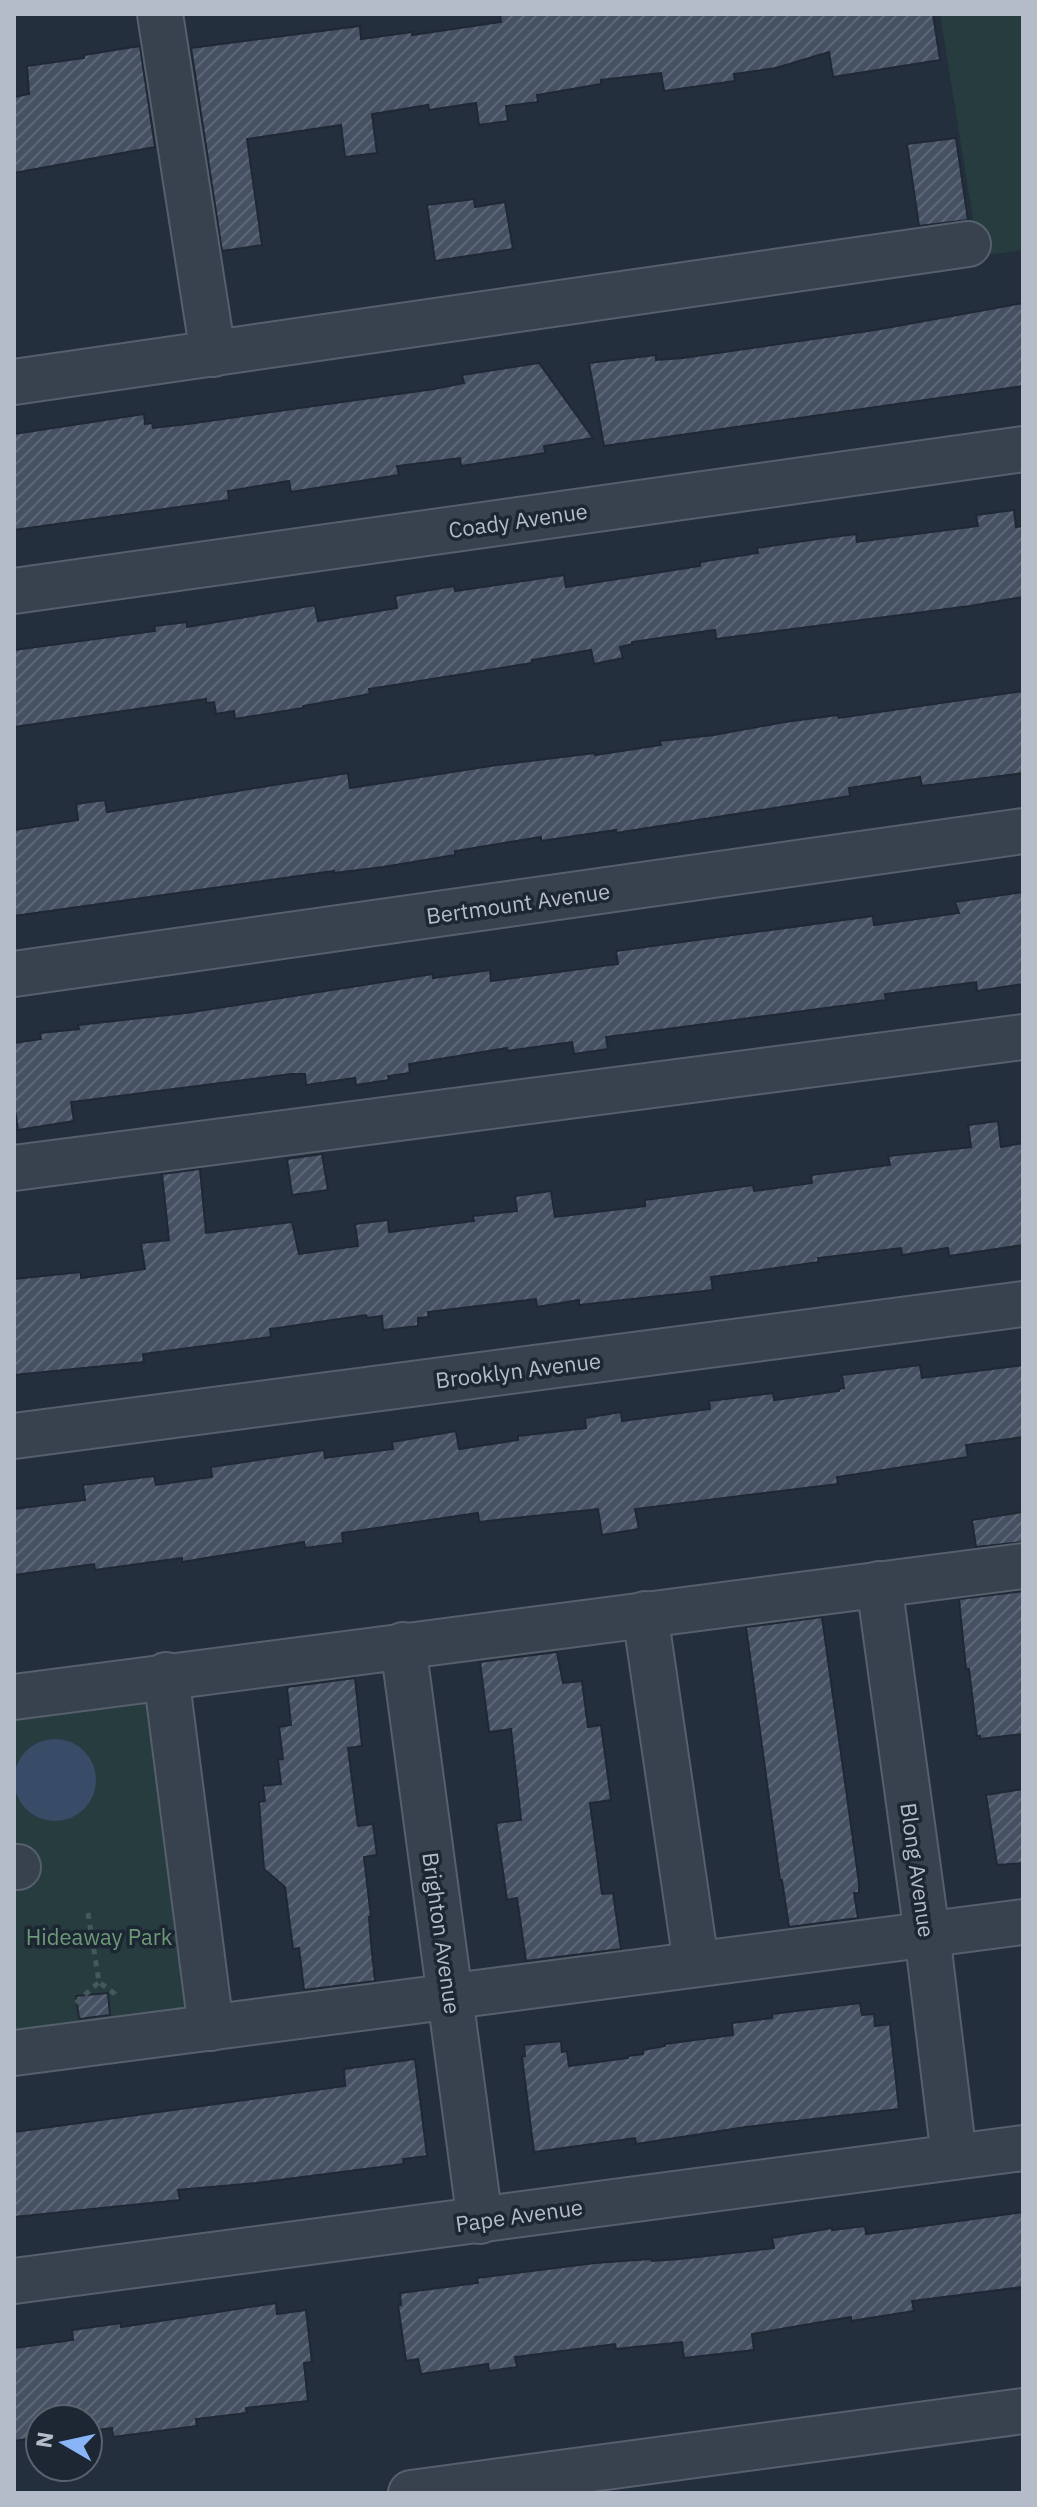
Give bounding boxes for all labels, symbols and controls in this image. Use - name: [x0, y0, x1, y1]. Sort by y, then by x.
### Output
- street label: Coady Avenue: [447, 496, 589, 544]
- street label: Bertmount Avenue: [424, 876, 612, 930]
- street label: Brooklyn Avenue: [434, 1345, 602, 1395]
- street label: Blong Avenue: [894, 1801, 942, 1939]
- street label: Brighton Avenue: [416, 1850, 468, 2016]
- park label: Hideaway Park: [26, 1922, 173, 1951]
- street label: Pape Avenue: [453, 2192, 585, 2238]
- north arrow: [24, 2403, 104, 2483]
- text: N: [28, 2430, 59, 2450]

